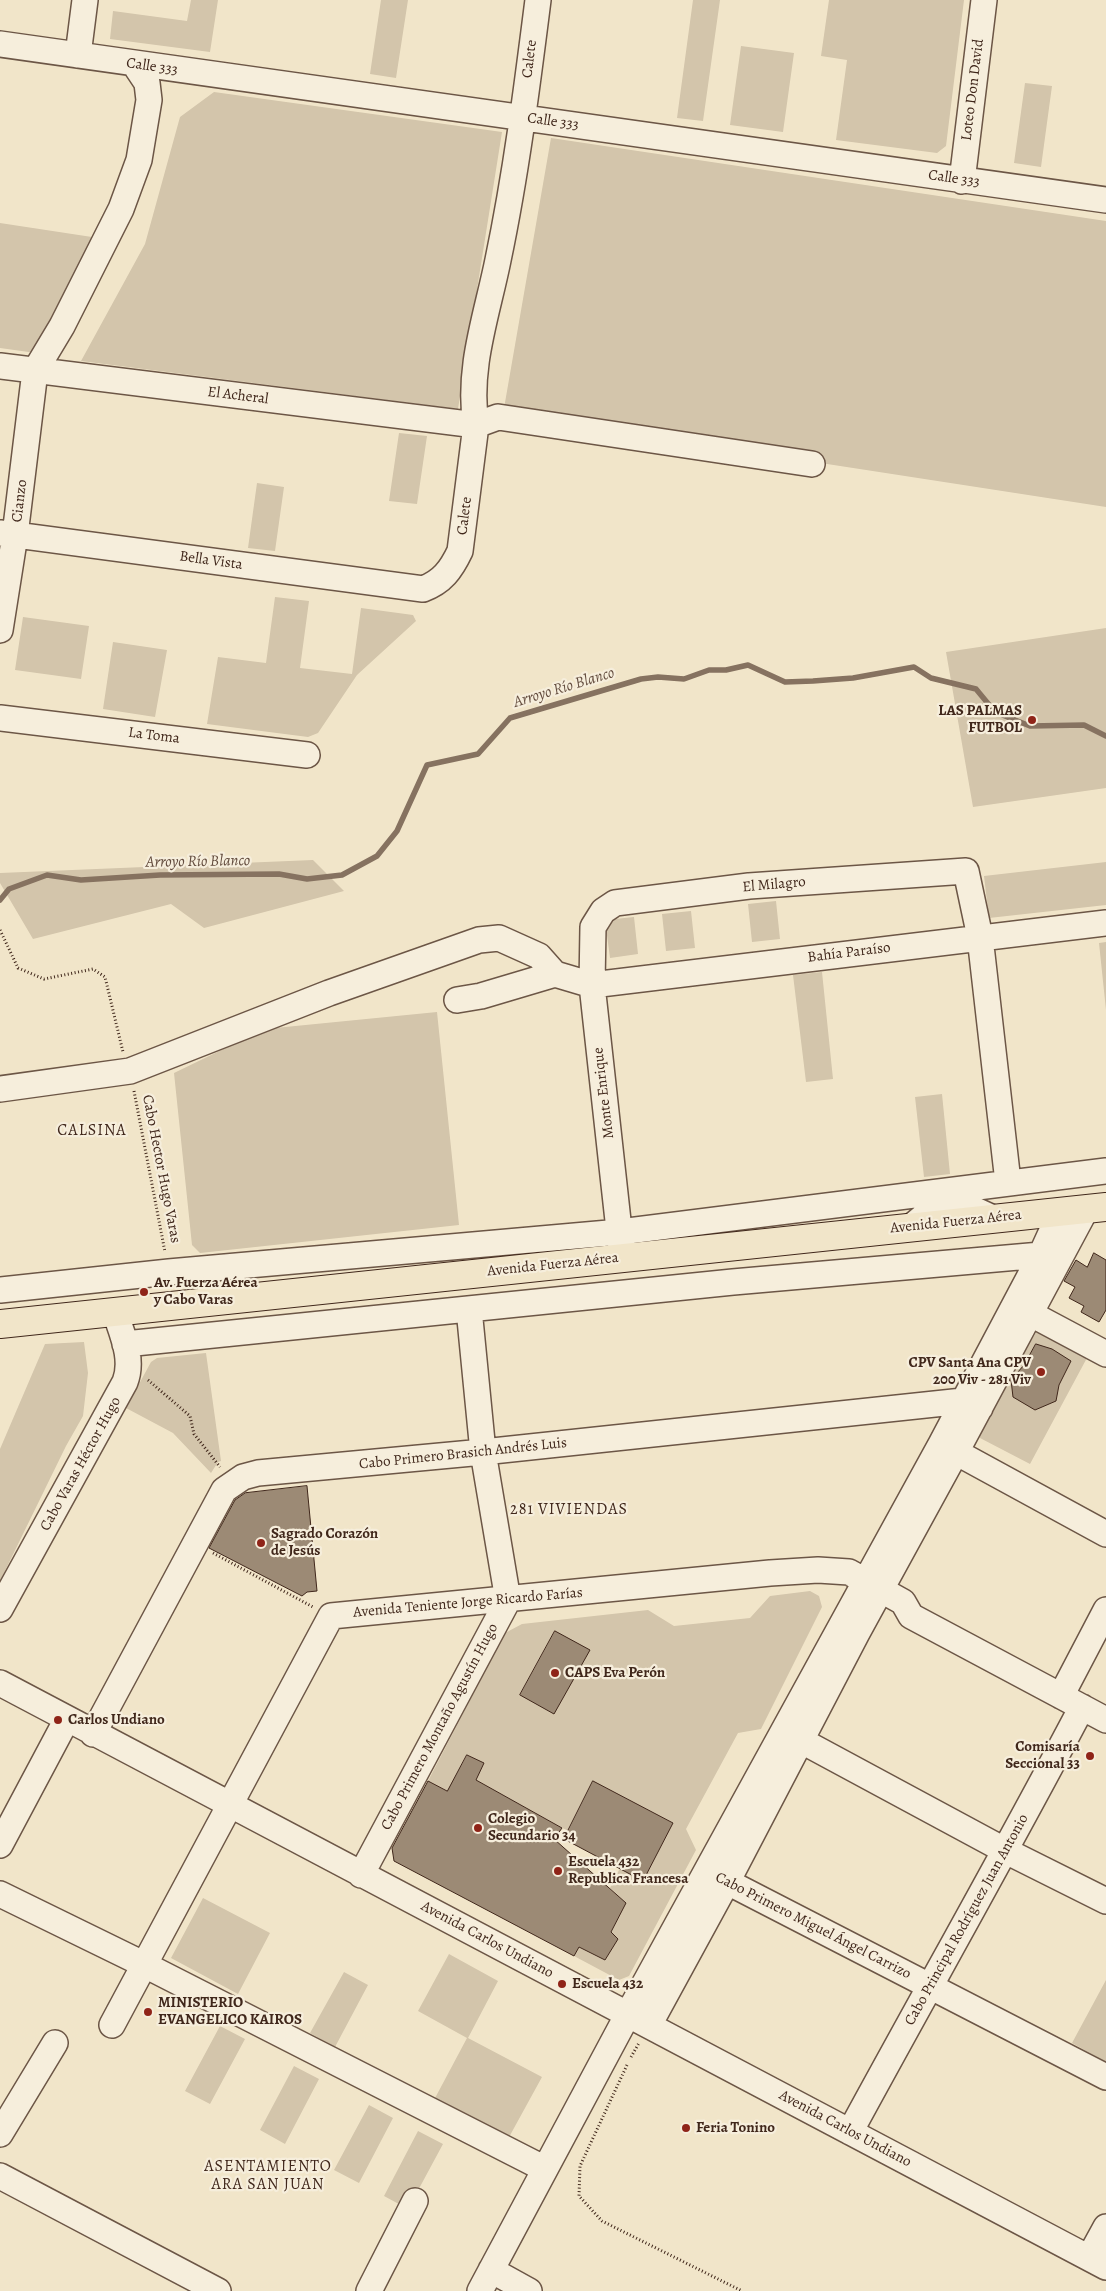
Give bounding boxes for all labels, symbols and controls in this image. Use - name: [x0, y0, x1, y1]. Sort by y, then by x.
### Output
- street label: Loteo Don David: [958, 38, 988, 142]
- street label: Calete: [519, 39, 541, 79]
- street label: Calle 333: [125, 54, 179, 80]
- street label: Calle 333: [526, 109, 580, 135]
- street label: Calle 333: [927, 166, 981, 192]
- street label: El Acheral: [206, 383, 270, 409]
- street label: Cianzo: [8, 479, 32, 523]
- street label: Calete: [454, 496, 476, 536]
- street label: Bella Vista: [178, 548, 244, 574]
- water label: Arroyo Río Blanco: [511, 664, 617, 712]
- place label: LAS PALMAS FUTBOL: [938, 702, 1022, 737]
- marker: LAS PALMAS FUTBOL: [1026, 714, 1038, 726]
- street label: La Toma: [127, 724, 181, 748]
- water label: Arroyo Río Blanco: [146, 851, 250, 873]
- street label: El Milagro: [742, 873, 806, 897]
- street label: Bahía Paraíso: [807, 939, 891, 967]
- street label: Monte Enrique: [589, 1046, 619, 1140]
- street label: Cabo Hector Hugo Varas: [138, 1093, 184, 1245]
- district label: CALSINA: [56, 1121, 128, 1141]
- street label: Avenida Fuerza Aérea: [890, 1206, 1022, 1238]
- street label: Avenida Fuerza Aérea: [487, 1249, 619, 1281]
- place label: Av. Fuerza Aérea y Cabo Varas: [154, 1274, 258, 1309]
- marker: Av. Fuerza Aérea y Cabo Varas: [138, 1286, 150, 1298]
- place label: CPV Santa Ana CPV 200 Viv - 281 Viv: [908, 1354, 1031, 1389]
- marker: CPV Santa Ana CPV 200 Viv - 281 Viv: [1035, 1366, 1047, 1378]
- street label: Cabo Varas Héctor Hugo: [37, 1394, 125, 1534]
- street label: Cabo Primero Brasich Andrés Luis: [358, 1434, 568, 1474]
- district label: 281 VIVIENDAS: [508, 1500, 630, 1520]
- place label: Sagrado Corazón de Jesús: [271, 1525, 378, 1560]
- marker: Sagrado Corazón de Jesús: [255, 1537, 267, 1549]
- street label: Avenida Teniente Jorge Ricardo Farías: [352, 1584, 584, 1622]
- street label: Cabo Primero Montaño Agustín Hugo: [378, 1620, 502, 1834]
- place label: CAPS Eva Perón: [565, 1664, 665, 1682]
- marker: CAPS Eva Perón: [549, 1667, 561, 1679]
- place label: Carlos Undiano: [68, 1711, 165, 1729]
- marker: Carlos Undiano: [52, 1714, 64, 1726]
- place label: Comisaría Seccional 33: [1005, 1738, 1080, 1773]
- marker: Comisaría Seccional 33: [1084, 1750, 1096, 1762]
- place label: Colegio Secundario 34: [488, 1810, 576, 1845]
- street label: Cabo Principal Rodríguez Juan Antonio: [901, 1811, 1033, 2029]
- marker: Colegio Secundario 34: [472, 1822, 484, 1834]
- place label: Escuela 432 Republica Francesa: [568, 1853, 688, 1888]
- marker: Escuela 432 Republica Francesa: [552, 1865, 564, 1877]
- street label: Cabo Primero Miguel Ángel Carrizo: [712, 1869, 914, 1983]
- street label: Avenida Carlos Undiano: [418, 1897, 556, 1983]
- place label: Escuela 432: [572, 1975, 643, 1993]
- marker: Escuela 432: [556, 1978, 568, 1990]
- place label: MINISTERIO EVANGELICO KAIROS: [158, 1994, 302, 2029]
- marker: MINISTERIO EVANGELICO KAIROS: [142, 2006, 154, 2018]
- street label: Avenida Carlos Undiano: [776, 2086, 914, 2172]
- place label: Feria Tonino: [696, 2119, 775, 2137]
- marker: Feria Tonino: [680, 2122, 692, 2134]
- district label: ASENTAMIENTO ARA SAN JUAN: [203, 2157, 333, 2195]

